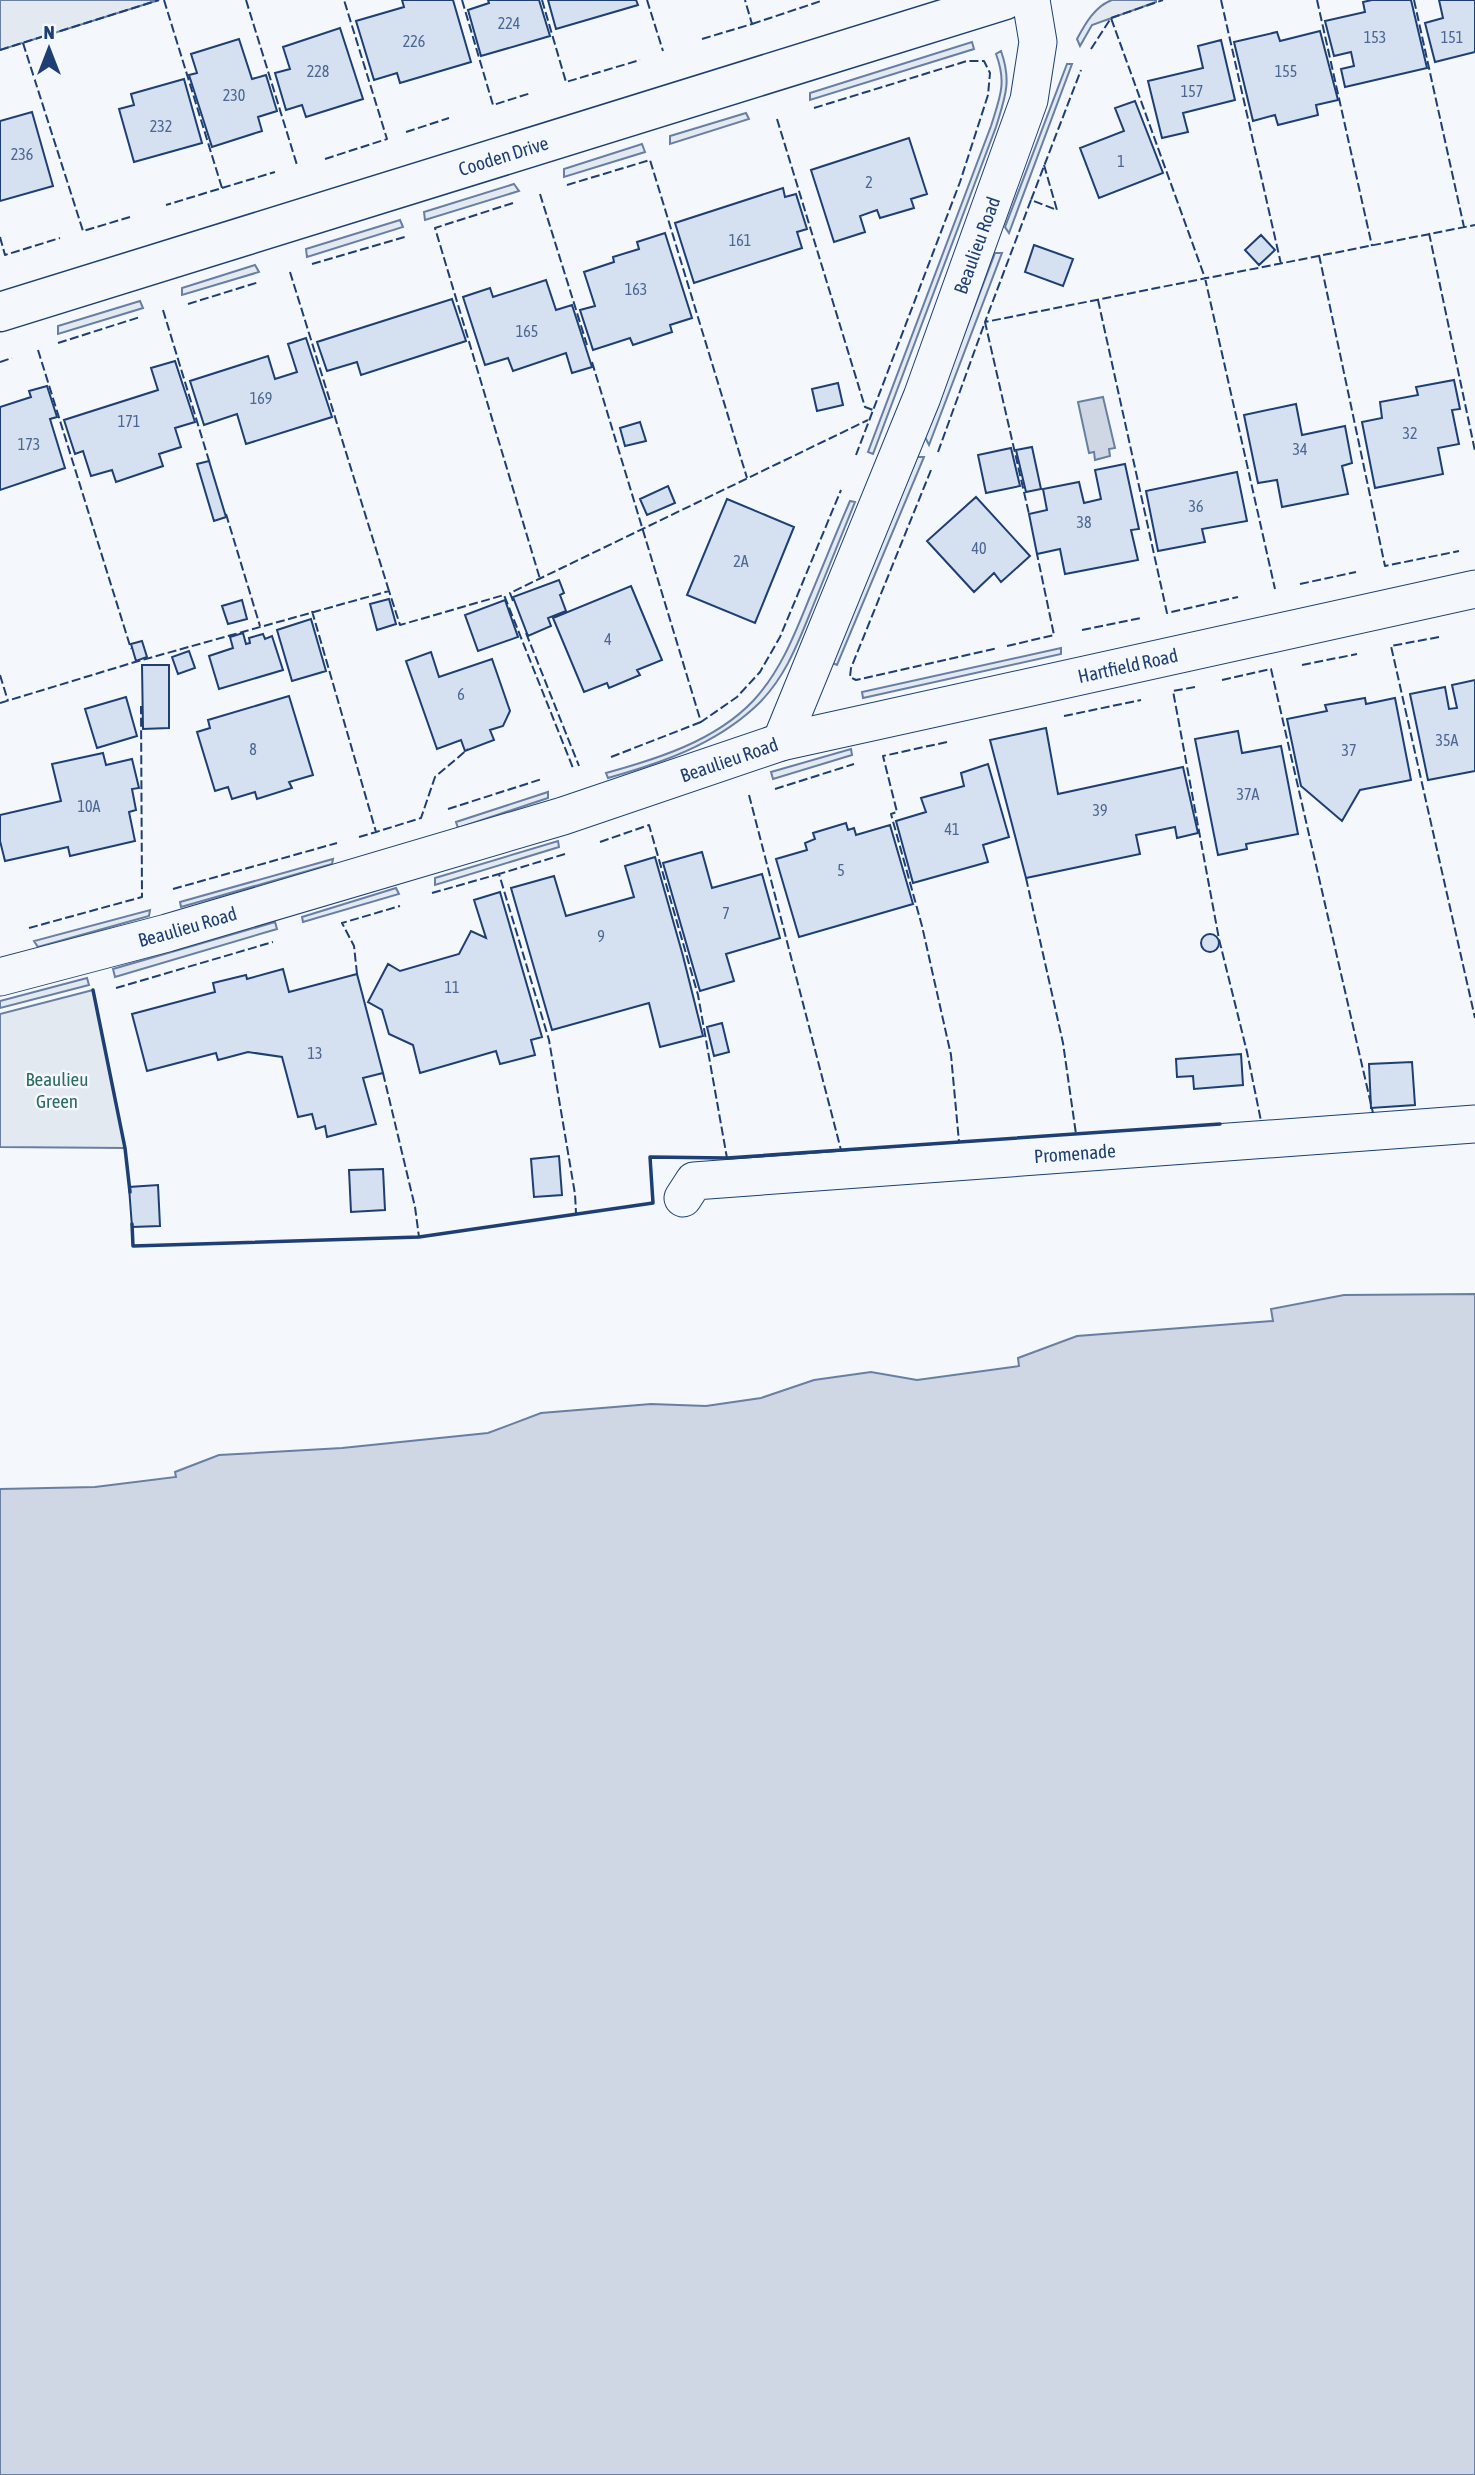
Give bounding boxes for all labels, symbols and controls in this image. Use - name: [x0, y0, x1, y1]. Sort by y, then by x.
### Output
- north arrow: [14, 14, 84, 84]
- house number: 224: [498, 14, 520, 32]
- text: N: [43, 21, 55, 43]
- house number: 153: [1364, 28, 1386, 46]
- house number: 151: [1441, 28, 1463, 46]
- house number: 226: [403, 32, 425, 50]
- house number: 228: [307, 62, 329, 80]
- house number: 155: [1275, 62, 1297, 80]
- house number: 157: [1181, 82, 1203, 100]
- house number: 230: [223, 86, 245, 104]
- house number: 232: [150, 117, 172, 135]
- street label: Cooden Drive: [456, 131, 551, 180]
- house number: 236: [11, 145, 33, 163]
- house number: 1: [1117, 152, 1125, 170]
- house number: 2: [865, 173, 873, 191]
- street label: Beaulieu Road: [949, 194, 1004, 297]
- house number: 161: [729, 231, 751, 249]
- house number: 163: [625, 280, 647, 298]
- house number: 165: [516, 322, 538, 340]
- house number: 169: [250, 389, 272, 407]
- house number: 171: [118, 412, 140, 430]
- house number: 32: [1402, 424, 1418, 442]
- house number: 173: [18, 435, 40, 453]
- house number: 34: [1292, 440, 1308, 458]
- house number: 36: [1188, 497, 1204, 515]
- house number: 38: [1076, 513, 1092, 531]
- house number: 40: [971, 539, 987, 557]
- house number: 2A: [733, 552, 749, 570]
- house number: 4: [604, 630, 612, 648]
- street label: Hartfield Road: [1076, 644, 1180, 687]
- house number: 6: [457, 685, 465, 703]
- house number: 35A: [1436, 731, 1459, 749]
- street label: Beaulieu Road: [677, 733, 781, 786]
- house number: 8: [249, 740, 257, 758]
- house number: 37: [1341, 741, 1357, 759]
- house number: 37A: [1237, 785, 1260, 803]
- house number: 10A: [78, 797, 101, 815]
- house number: 39: [1092, 801, 1108, 819]
- house number: 41: [944, 820, 960, 838]
- house number: 5: [837, 861, 845, 879]
- street label: Beaulieu Road: [136, 902, 239, 951]
- house number: 7: [722, 904, 730, 922]
- house number: 9: [597, 927, 605, 945]
- house number: 11: [444, 978, 460, 996]
- house number: 13: [307, 1044, 323, 1062]
- park label: Beaulieu Green: [26, 1068, 88, 1112]
- street label: Promenade: [1033, 1139, 1116, 1167]

